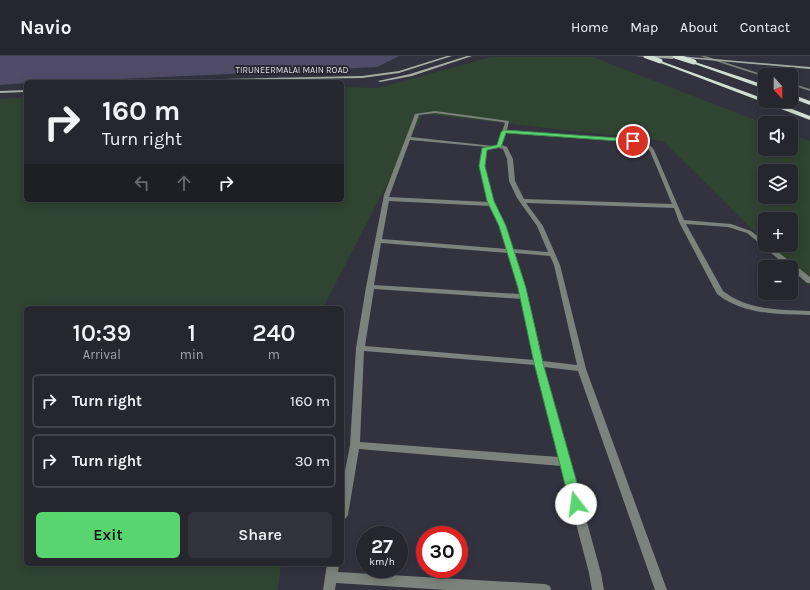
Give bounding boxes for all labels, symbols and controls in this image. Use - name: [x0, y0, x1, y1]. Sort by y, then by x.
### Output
- text: Navio: [20, 17, 72, 39]
- text: Home: [571, 19, 608, 36]
- text: Map: [630, 19, 658, 36]
- text: About: [680, 19, 718, 36]
- text: Contact: [740, 19, 790, 36]
- street label: TIRUNEERMALAI MAIN ROAD: [235, 65, 349, 75]
- north arrow: [758, 68, 798, 108]
- map controls: [758, 68, 798, 300]
- text: 160 m: [102, 94, 180, 127]
- icon: right: [36, 96, 88, 148]
- button: sound: [758, 116, 798, 156]
- pin: [616, 124, 650, 158]
- text: Turn right: [102, 128, 182, 150]
- icon: arrive: [622, 130, 644, 152]
- button: layers: [758, 164, 798, 204]
- icon: left: [131, 172, 153, 194]
- icon: ahead: [173, 172, 195, 194]
- icon: right: [215, 172, 237, 194]
- button: +: [758, 212, 798, 252]
- button: −: [758, 260, 798, 300]
- text: 10:39: [73, 319, 131, 347]
- text: 1: [187, 319, 196, 347]
- text: 240: [252, 319, 295, 347]
- text: Arrival: [83, 347, 121, 362]
- text: min: [180, 347, 204, 362]
- text: m: [268, 347, 280, 362]
- icon: right: [38, 390, 60, 412]
- text: Turn right: [72, 392, 142, 410]
- text: 160 m: [290, 392, 330, 410]
- icon: right: [38, 450, 60, 472]
- text: Turn right: [72, 452, 142, 470]
- text: 30 m: [295, 452, 330, 470]
- position arrow: [555, 483, 597, 525]
- button: Exit: [36, 512, 180, 558]
- button: Share: [188, 512, 332, 558]
- speed limit sign: 30: [416, 526, 468, 578]
- text: 27: [371, 535, 393, 558]
- text: km/h: [369, 556, 395, 568]

